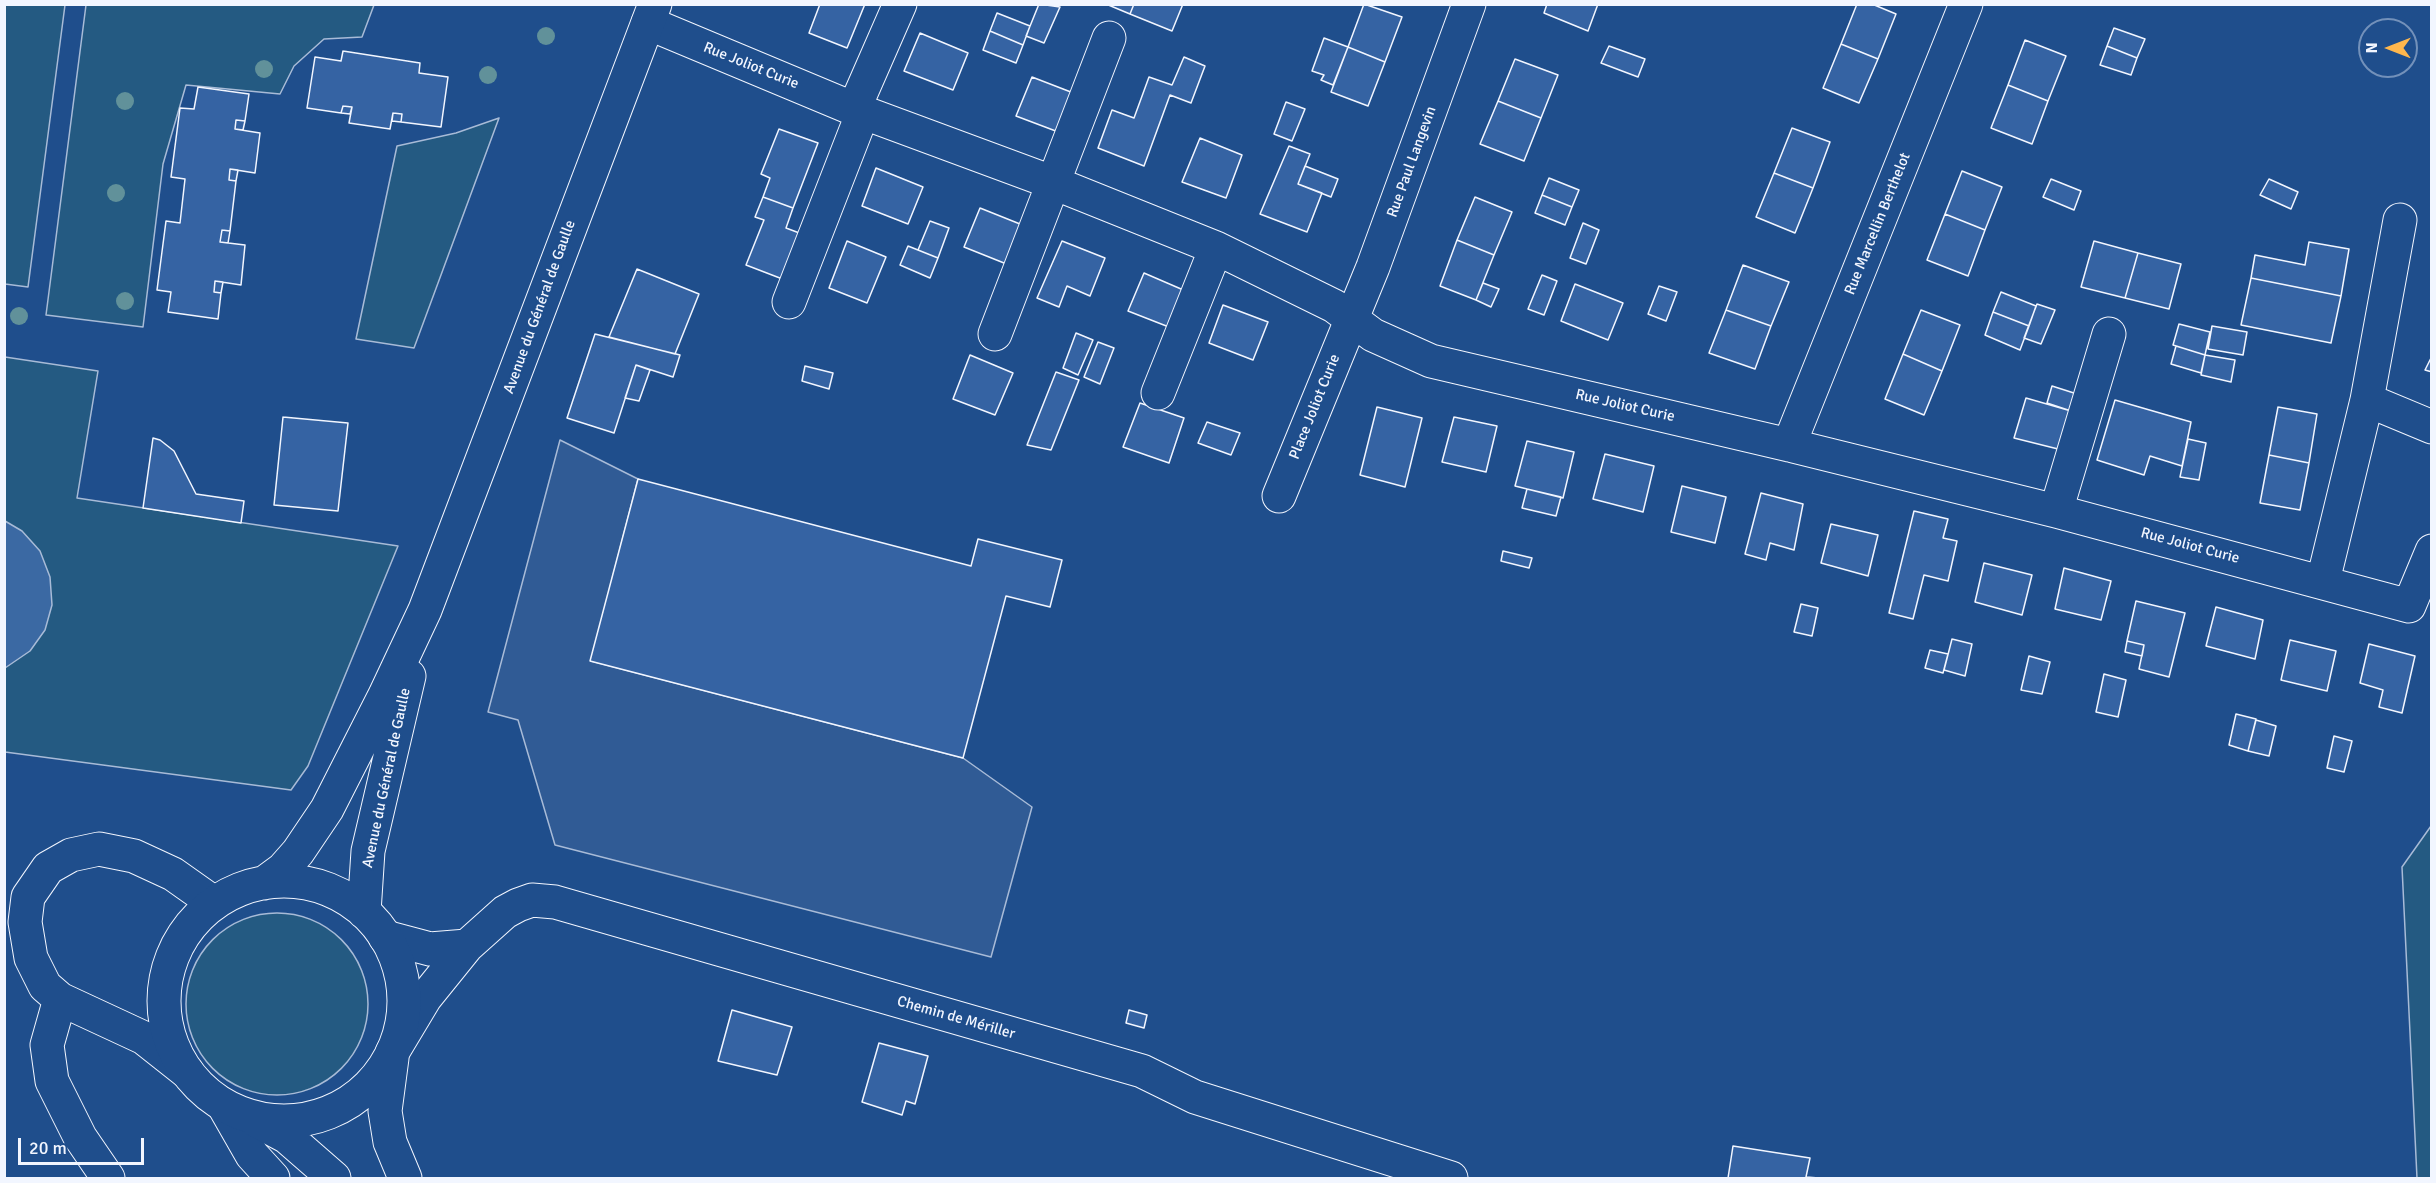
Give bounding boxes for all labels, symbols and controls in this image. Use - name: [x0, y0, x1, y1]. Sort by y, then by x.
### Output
- north arrow: [2358, 18, 2418, 78]
- street label: Rue Joliot Curie: [701, 39, 801, 93]
- text: N: [2362, 42, 2382, 54]
- street label: Rue Paul Langevin: [1384, 104, 1440, 220]
- street label: Rue Marcellin Berthelot: [1841, 150, 1915, 298]
- street label: Avenue du Général de Gaulle: [500, 218, 580, 396]
- street label: Place Joliot Curie: [1286, 352, 1344, 462]
- street label: Rue Joliot Curie: [1574, 386, 1676, 426]
- street label: Rue Joliot Curie: [2139, 524, 2241, 568]
- street label: Avenue du Général de Gaulle: [359, 686, 415, 870]
- street label: Chemin de Mériller: [895, 993, 1017, 1043]
- scale bar: [21, 1126, 147, 1164]
- text: 20 m: [29, 1137, 67, 1159]

